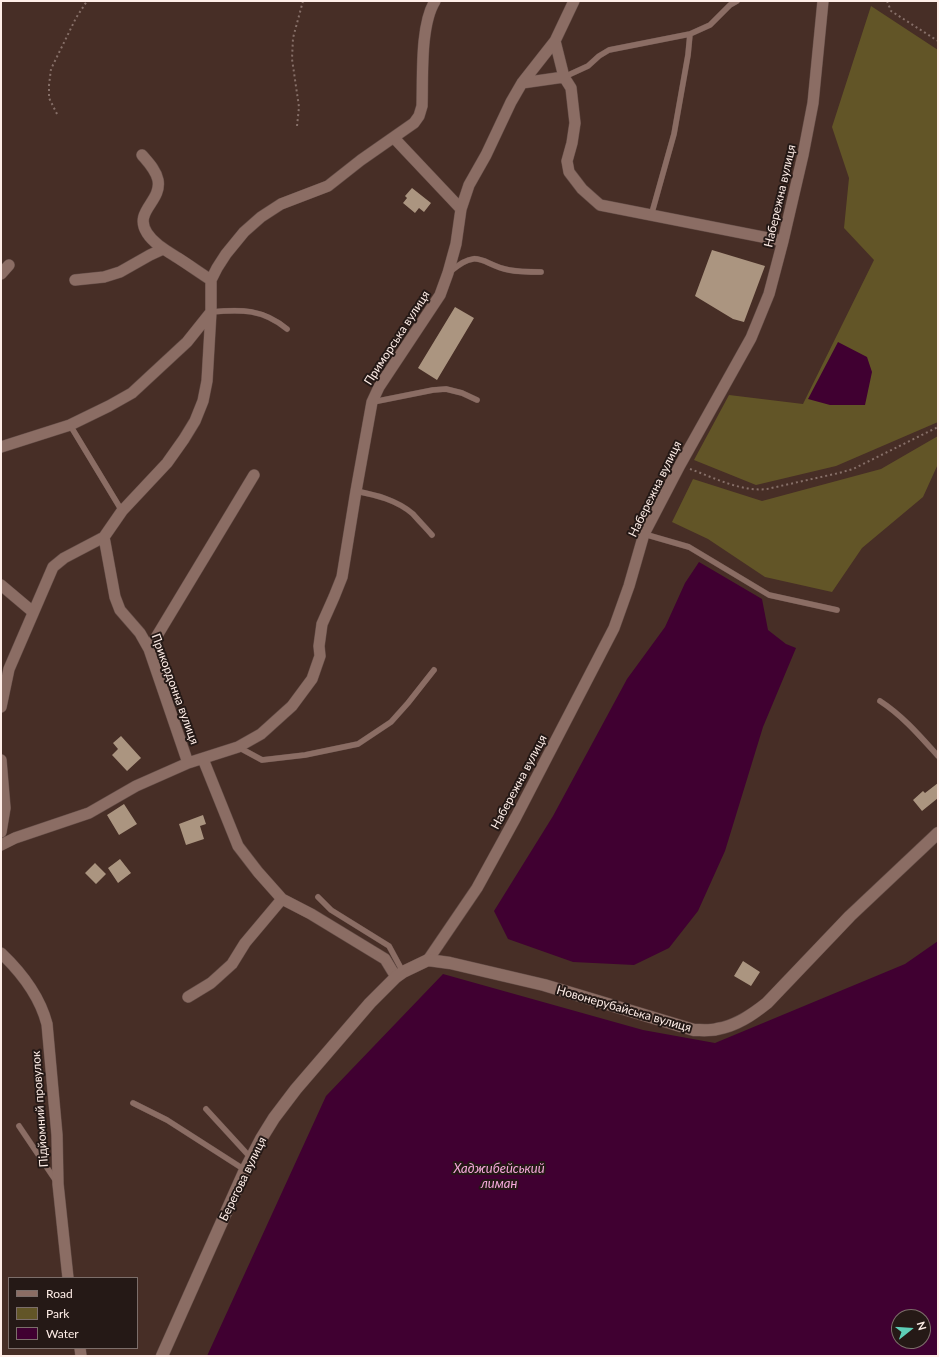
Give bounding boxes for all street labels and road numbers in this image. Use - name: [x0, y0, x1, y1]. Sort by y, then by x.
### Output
- street label: Набережна вулиця: [761, 143, 799, 249]
- street label: Приморська вулиця: [361, 288, 433, 388]
- street label: Набережна вулиця: [625, 439, 685, 539]
- street label: Прикордонна вулиця: [148, 632, 202, 746]
- street label: Набережна вулиця: [488, 732, 550, 832]
- street label: Новонерубайська вулиця: [555, 983, 693, 1035]
- street label: Підйомний провулок: [29, 1050, 51, 1168]
- street label: Берегова вулиця: [216, 1135, 270, 1223]

